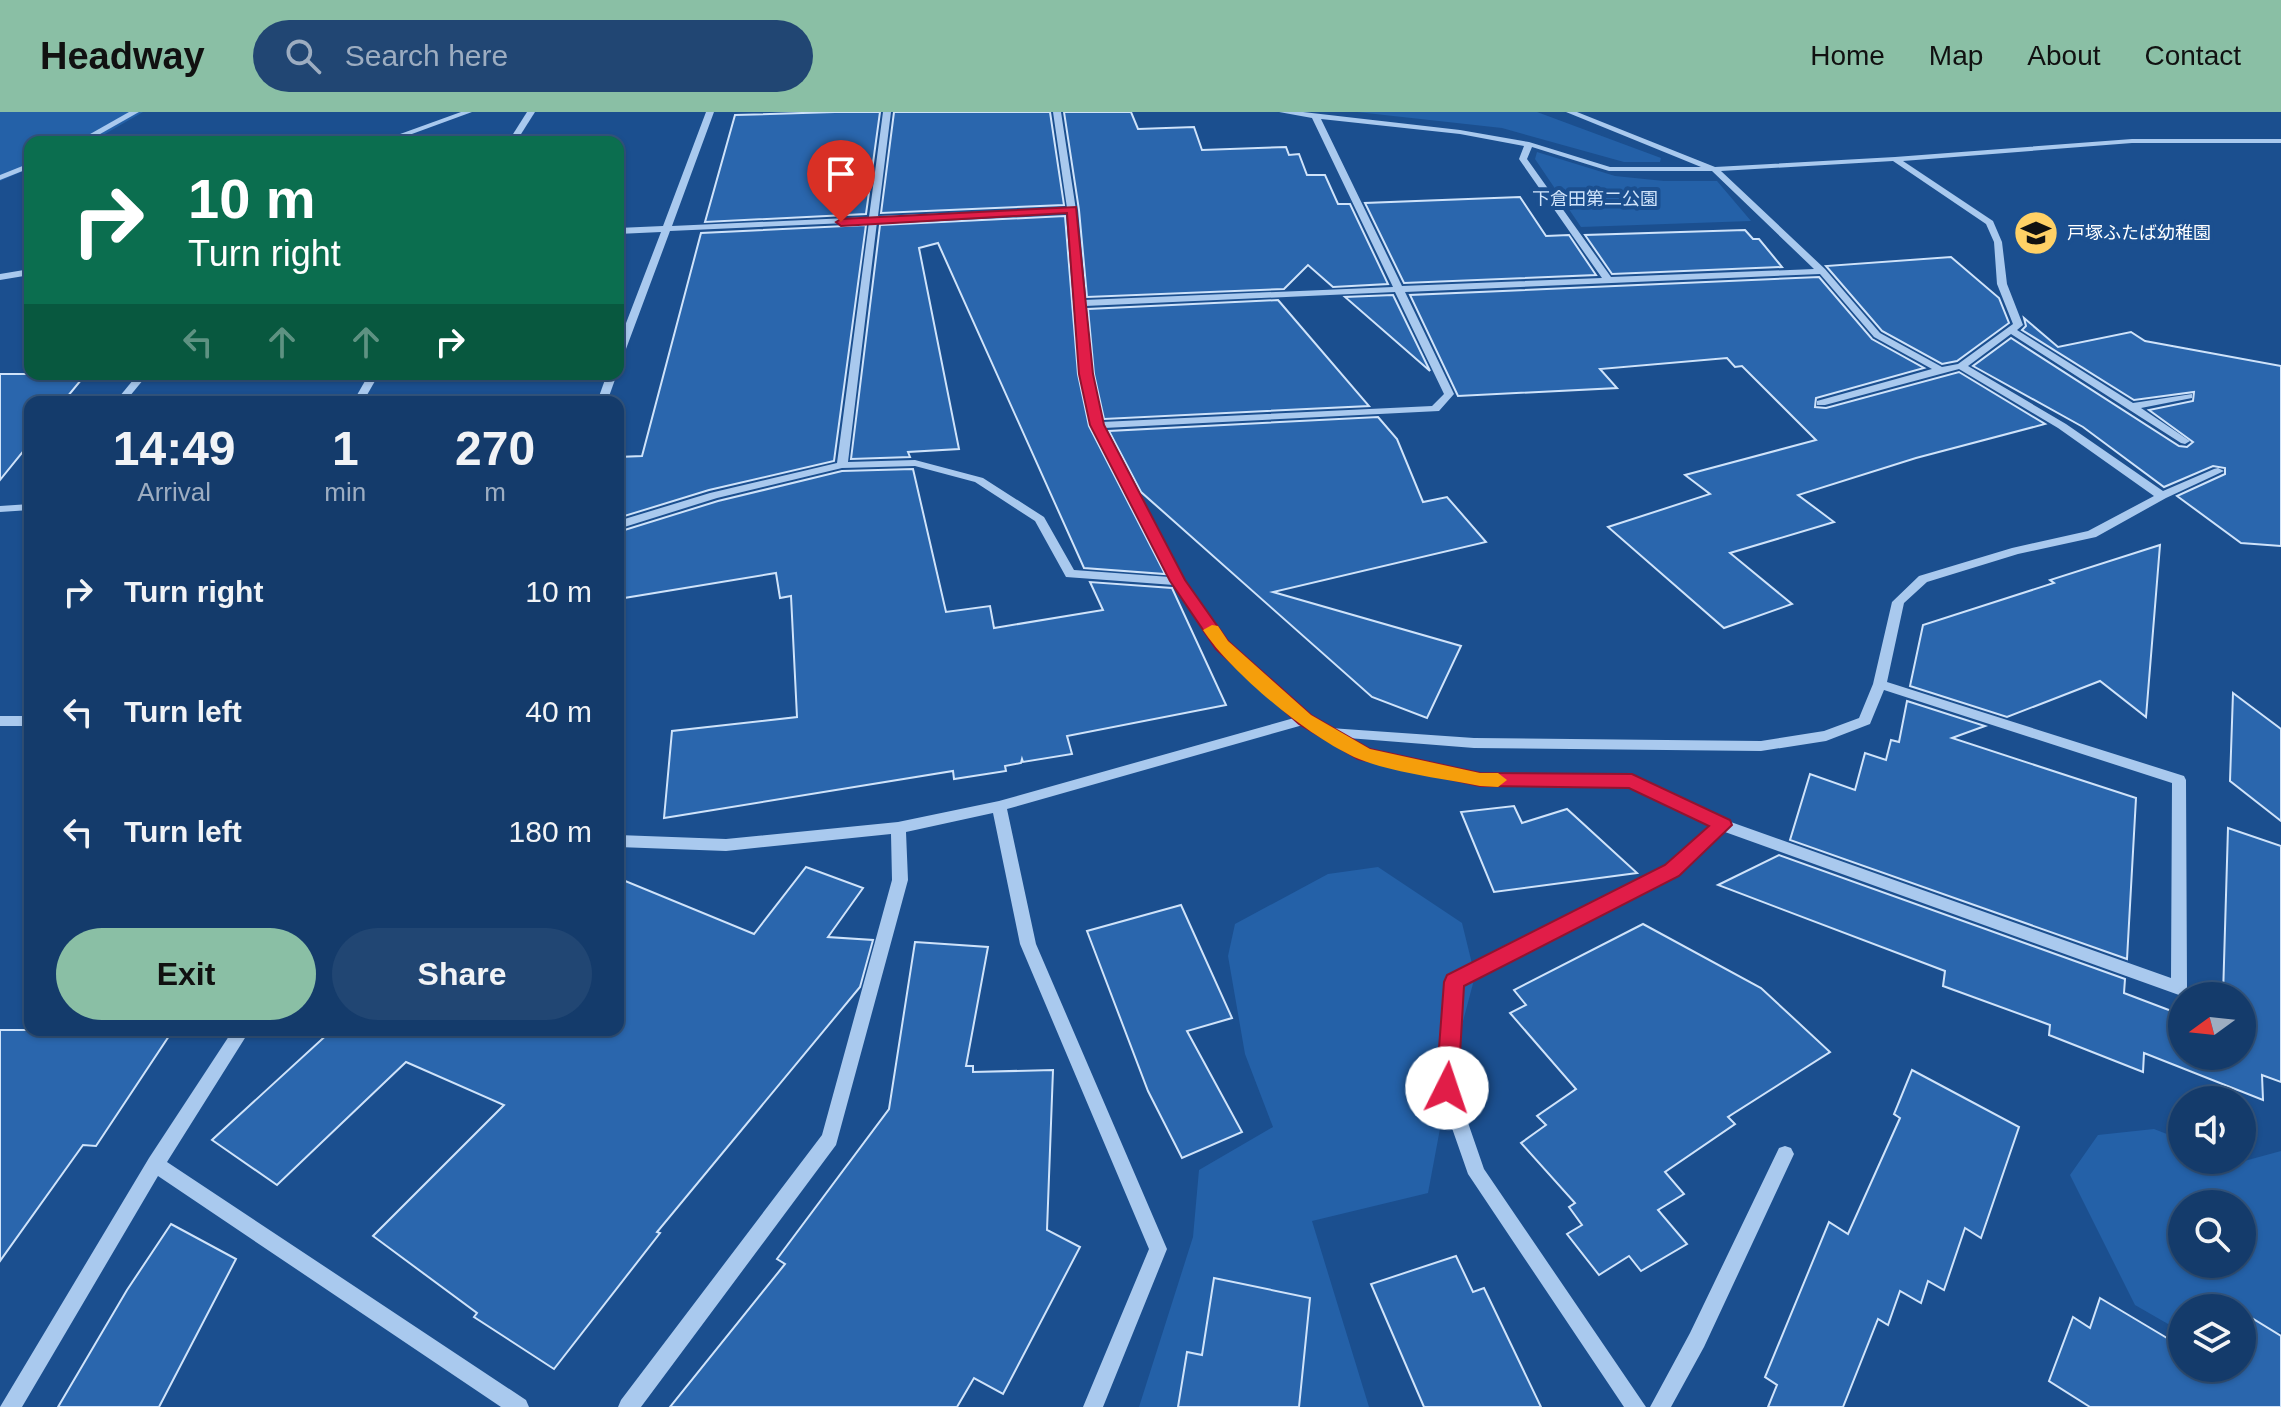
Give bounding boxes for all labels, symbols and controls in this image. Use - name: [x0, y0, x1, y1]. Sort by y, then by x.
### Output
- search box: [253, 20, 813, 92]
- icon: search: [281, 34, 325, 78]
- text: Headway: [40, 35, 205, 77]
- text: Search here: [345, 39, 508, 72]
- text: Home: [1810, 40, 1885, 71]
- text: Map: [1929, 40, 1983, 71]
- text: About: [2027, 40, 2101, 71]
- text: Contact: [2145, 40, 2241, 71]
- pin: [807, 140, 875, 222]
- icon: arrive: [819, 152, 863, 196]
- text: 10 m: [188, 167, 316, 230]
- icon: right: [56, 168, 160, 272]
- park label: 下倉田第二公園: [1532, 189, 1658, 209]
- school or university icon: 戸塚ふたば幼稚園: [2012, 209, 2060, 257]
- place label: 戸塚ふたば幼稚園: [2067, 223, 2211, 243]
- text: Turn right: [188, 233, 341, 274]
- icon: left: [176, 320, 220, 364]
- icon: ahead: [260, 320, 304, 364]
- icon: ahead: [344, 320, 388, 364]
- icon: right: [428, 320, 472, 364]
- text: 14:49: [113, 422, 236, 475]
- text: 1: [332, 422, 359, 475]
- text: 270: [455, 422, 535, 475]
- text: Arrival: [137, 477, 211, 507]
- text: min: [324, 477, 366, 507]
- text: m: [484, 477, 506, 507]
- icon: right: [56, 570, 100, 614]
- text: Turn right: [124, 575, 263, 608]
- text: 10 m: [525, 575, 592, 608]
- icon: left: [56, 690, 100, 734]
- text: Turn left: [124, 695, 242, 728]
- text: 40 m: [525, 695, 592, 728]
- icon: left: [56, 810, 100, 854]
- text: Turn left: [124, 815, 242, 848]
- text: 180 m: [509, 815, 592, 848]
- button: Exit: [56, 928, 316, 1020]
- button: Share: [332, 928, 592, 1020]
- north arrow: [2168, 982, 2256, 1070]
- map controls: [2168, 982, 2256, 1382]
- position arrow: [1405, 1046, 1489, 1130]
- button: sound: [2168, 1086, 2256, 1174]
- button: search: [2168, 1190, 2256, 1278]
- button: layers: [2168, 1294, 2256, 1382]

